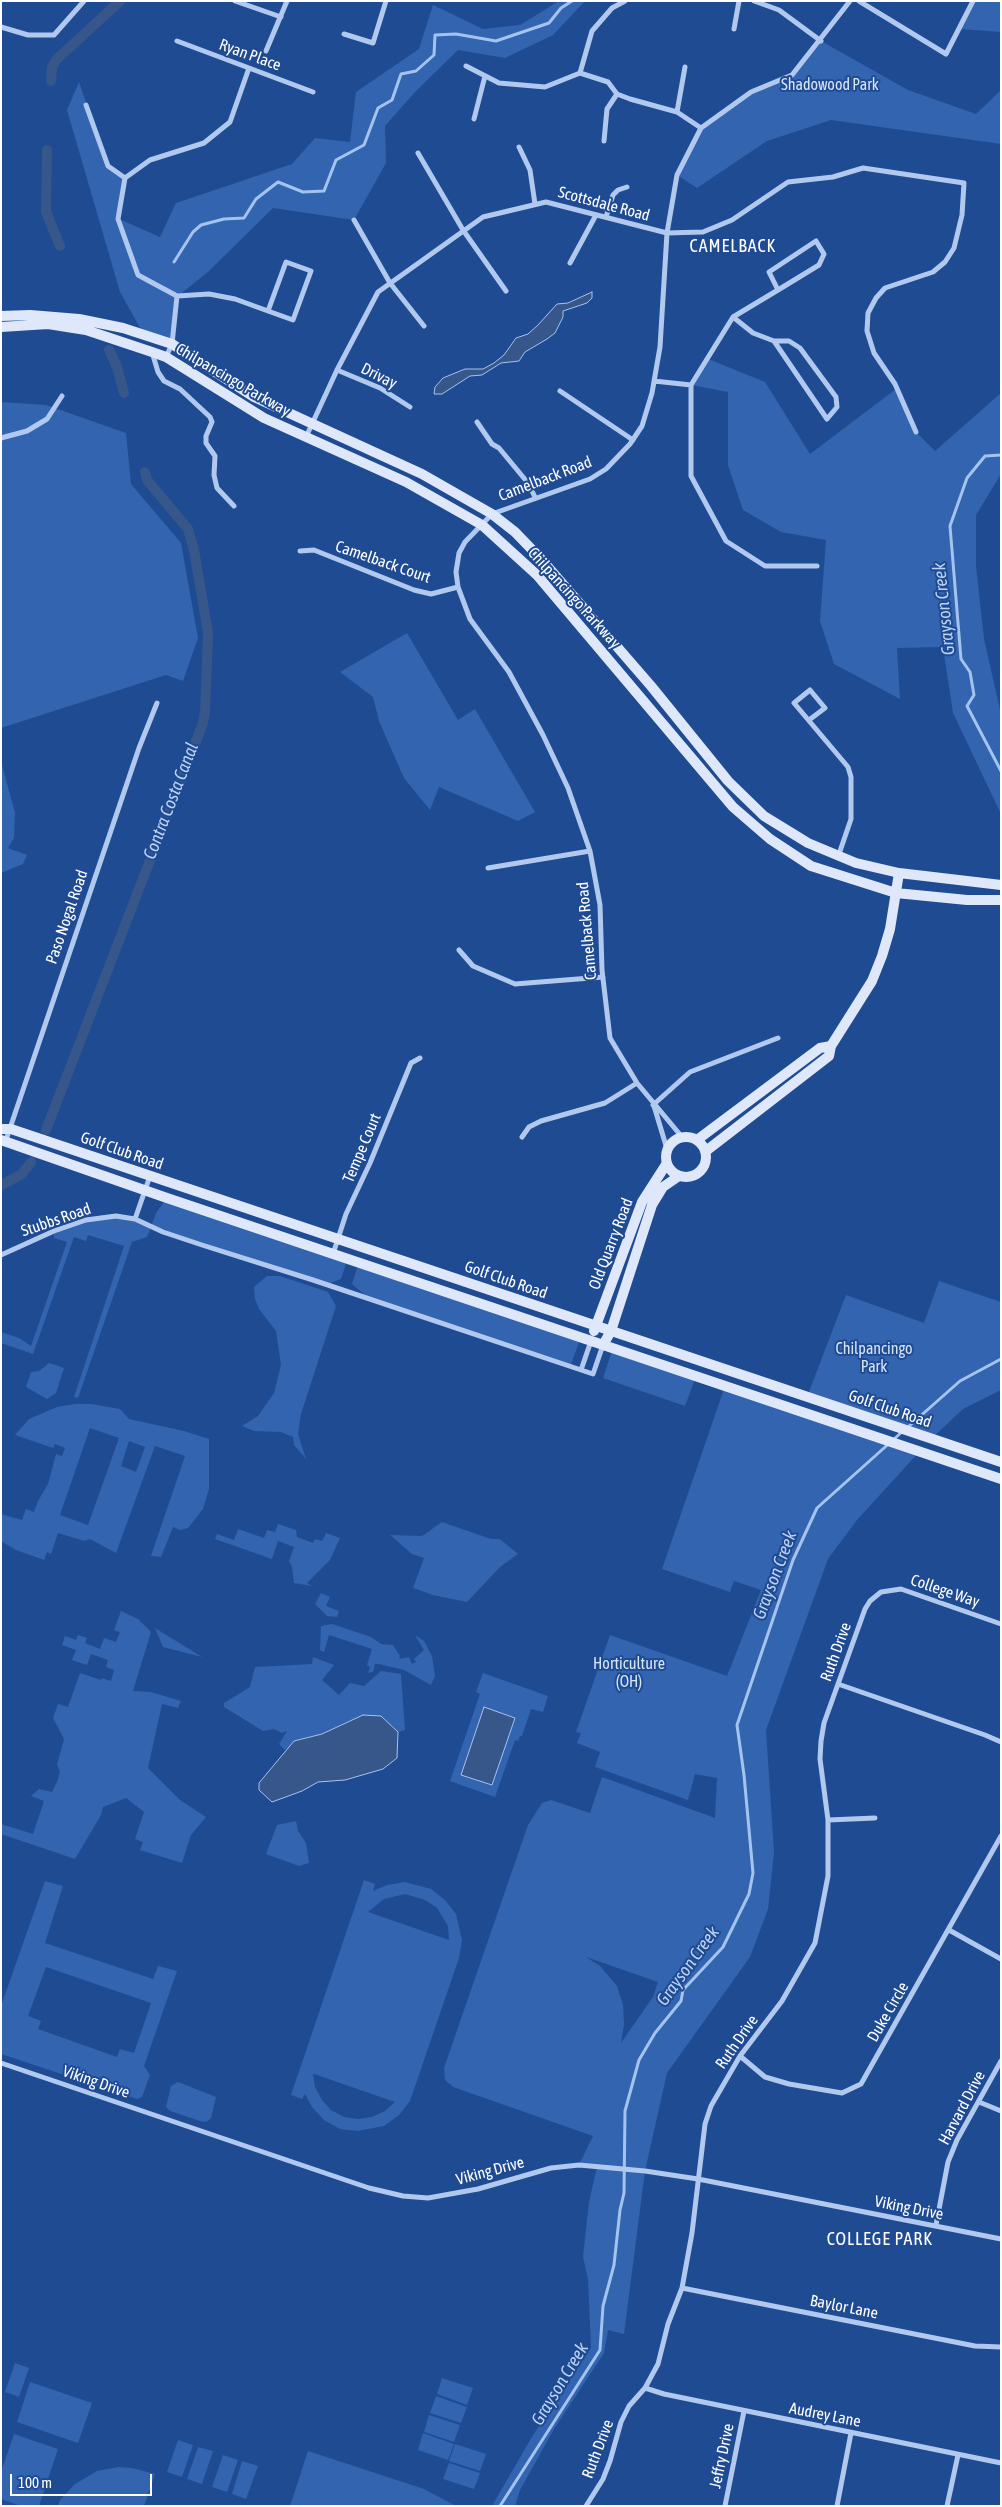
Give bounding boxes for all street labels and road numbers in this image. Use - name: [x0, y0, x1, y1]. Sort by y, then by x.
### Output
- street label: Ryan Place: [216, 35, 284, 75]
- street label: Scottsdale Road: [556, 183, 652, 225]
- street label: Chilpancingo Parkway: [172, 339, 294, 421]
- street label: Drivay: [358, 359, 400, 393]
- street label: Camelback Road: [496, 452, 594, 506]
- street label: Camelback Court: [333, 537, 433, 587]
- street label: Chilpancingo Parkway: [524, 543, 624, 653]
- street label: Paso Nogal Road: [42, 867, 92, 967]
- street label: Camelback Road: [573, 881, 601, 981]
- street label: Tempe Court: [339, 1110, 385, 1186]
- street label: Golf Club Road: [78, 1128, 166, 1174]
- street label: Old Quarry Road: [585, 1196, 637, 1292]
- street label: Stubbs Road: [19, 1199, 93, 1241]
- street label: Golf Club Road: [462, 1257, 550, 1303]
- street label: Golf Club Road: [846, 1386, 934, 1432]
- street label: College Way: [908, 1570, 982, 1612]
- street label: Ruth Drive: [816, 1620, 856, 1684]
- street label: Duke Circle: [863, 1979, 913, 2045]
- street label: Ruth Drive: [712, 2011, 762, 2073]
- street label: Viking Drive: [60, 2062, 132, 2102]
- street label: Harvard Drive: [935, 2068, 989, 2148]
- street label: Viking Drive: [454, 2153, 526, 2189]
- street label: Viking Drive: [873, 2192, 945, 2224]
- street label: Baylor Lane: [808, 2291, 880, 2323]
- street label: Audrey Lane: [788, 2399, 862, 2431]
- street label: Ruth Drive: [578, 2417, 618, 2481]
- street label: Jeffry Drive: [706, 2422, 738, 2490]

